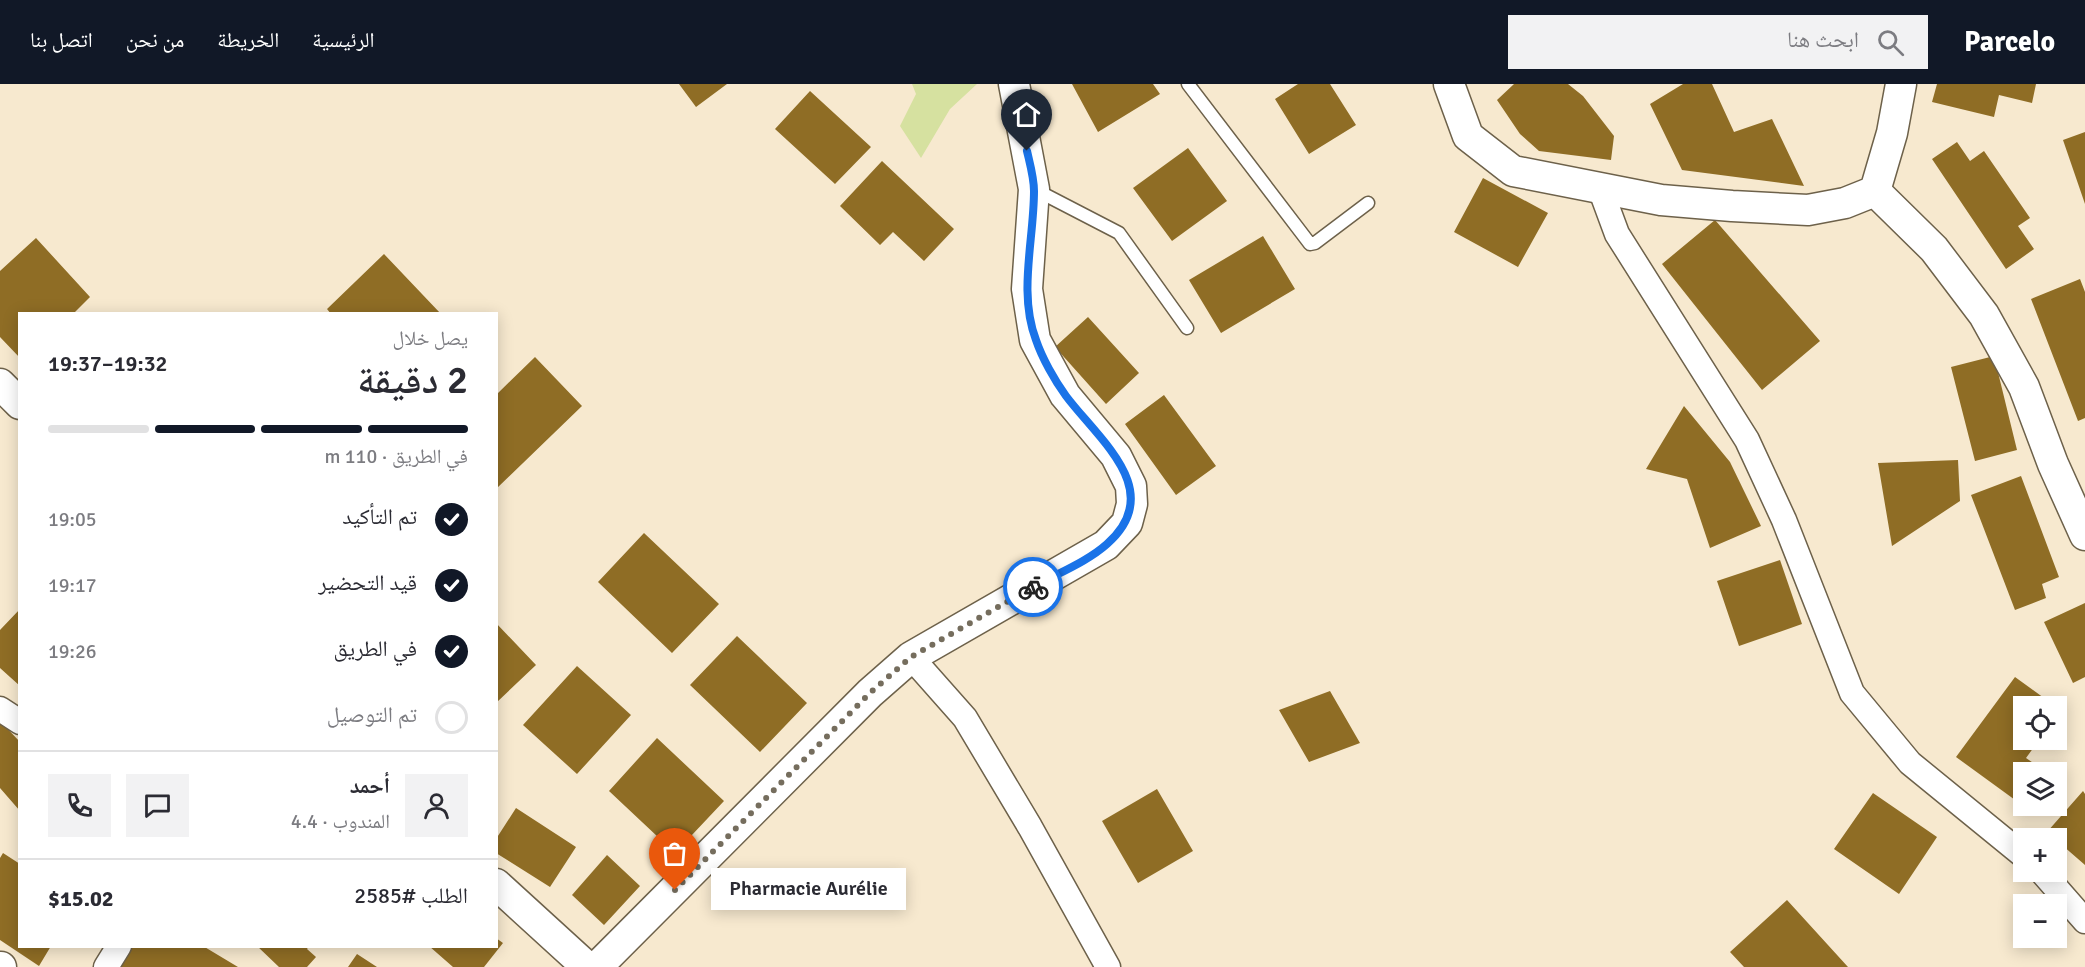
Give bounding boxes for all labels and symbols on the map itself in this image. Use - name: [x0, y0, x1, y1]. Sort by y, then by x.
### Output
- pin: [1001, 89, 1052, 151]
- courier: [1003, 557, 1063, 617]
- pin: [649, 828, 700, 890]
- callout: Pharmacie Aurélie: [711, 869, 906, 911]

